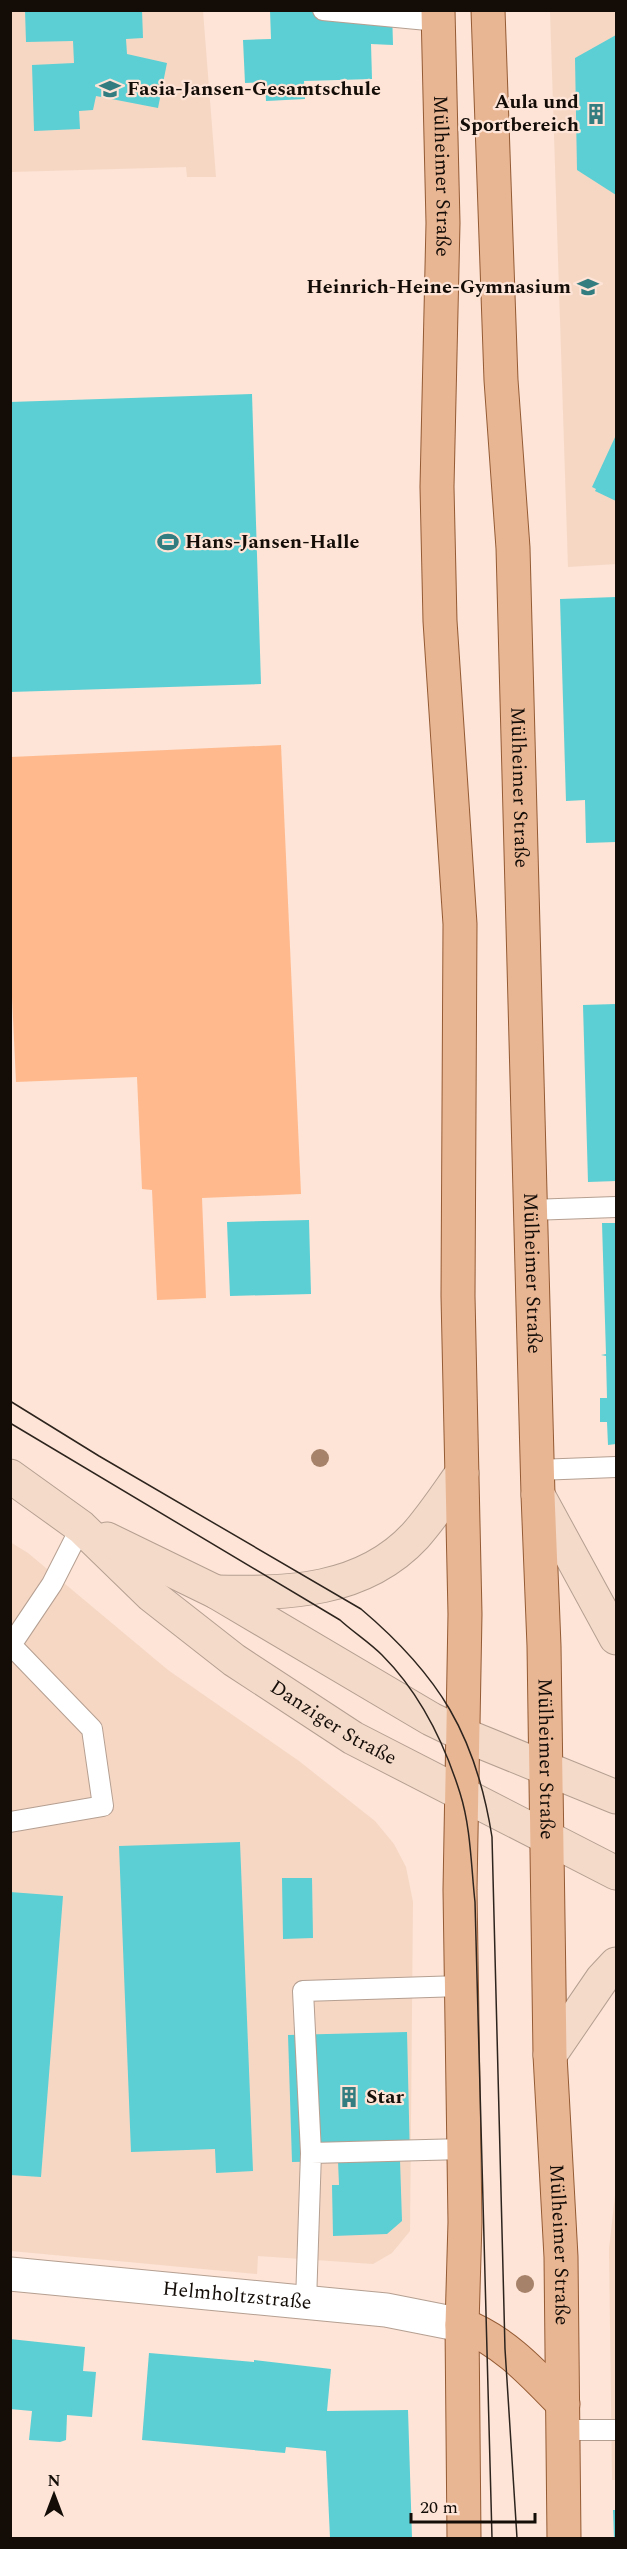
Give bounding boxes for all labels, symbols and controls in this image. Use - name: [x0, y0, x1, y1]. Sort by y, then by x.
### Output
- place label: Fasia-Jansen-Gesamtschule: [127, 74, 381, 104]
- school or university icon: Fasia-Jansen-Gesamtschule: [98, 77, 122, 101]
- place label: Aula und Sportbereich: [460, 87, 579, 140]
- street label: Mülheimer Straße: [425, 95, 458, 257]
- building icon: Aula und Sportbereich: [584, 102, 608, 126]
- place label: Heinrich-Heine-Gymnasium: [306, 272, 571, 302]
- school or university icon: Heinrich-Heine-Gymnasium: [576, 275, 600, 299]
- place label: Hans-Jansen-Halle: [185, 527, 360, 557]
- sports icon: Hans-Jansen-Halle: [156, 530, 180, 554]
- street label: Mülheimer Straße: [502, 706, 536, 868]
- street label: Mülheimer Straße: [515, 1192, 549, 1354]
- street label: Danziger Straße: [264, 1672, 402, 1773]
- street label: Mülheimer Straße: [529, 1678, 562, 1840]
- place label: Star: [366, 2082, 405, 2112]
- building icon: Star: [337, 2085, 361, 2109]
- street label: Mülheimer Straße: [541, 2163, 577, 2325]
- street label: Helmholtzstraße: [161, 2274, 313, 2318]
- north arrow: [24, 2465, 84, 2525]
- text: N: [47, 2469, 61, 2493]
- scale bar: [411, 2486, 536, 2524]
- text: 20 m: [420, 2494, 458, 2521]

